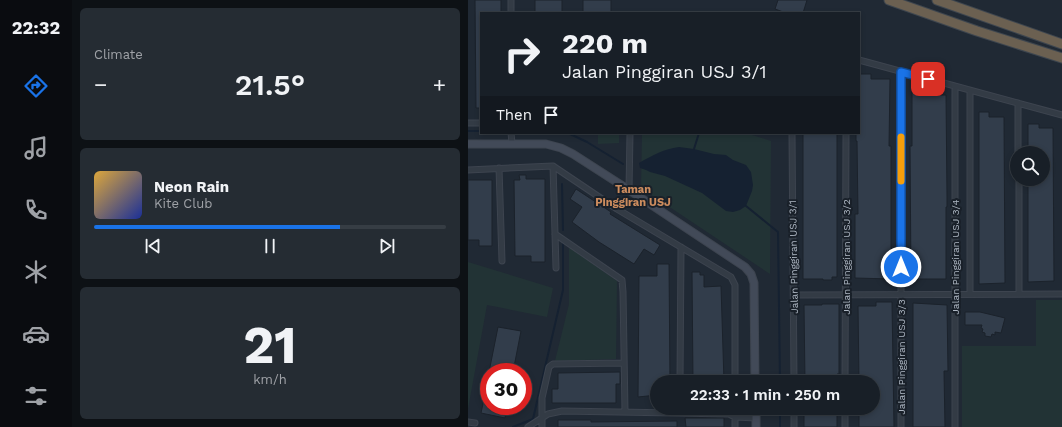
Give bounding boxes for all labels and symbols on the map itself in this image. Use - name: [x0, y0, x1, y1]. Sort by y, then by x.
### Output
- pin: [911, 62, 945, 96]
- district label: Taman Pinggiran USJ: [595, 183, 671, 209]
- street label: Jalan Pinggiran USJ 3/2: [841, 199, 852, 315]
- street label: Jalan Pinggiran USJ 3/4: [950, 199, 961, 315]
- street label: Jalan Pinggiran USJ 3/1: [787, 200, 800, 314]
- position arrow: [880, 246, 922, 288]
- street label: Jalan Pinggiran USJ 3/3: [896, 299, 907, 415]
- speed limit sign: 30: [480, 363, 532, 415]

